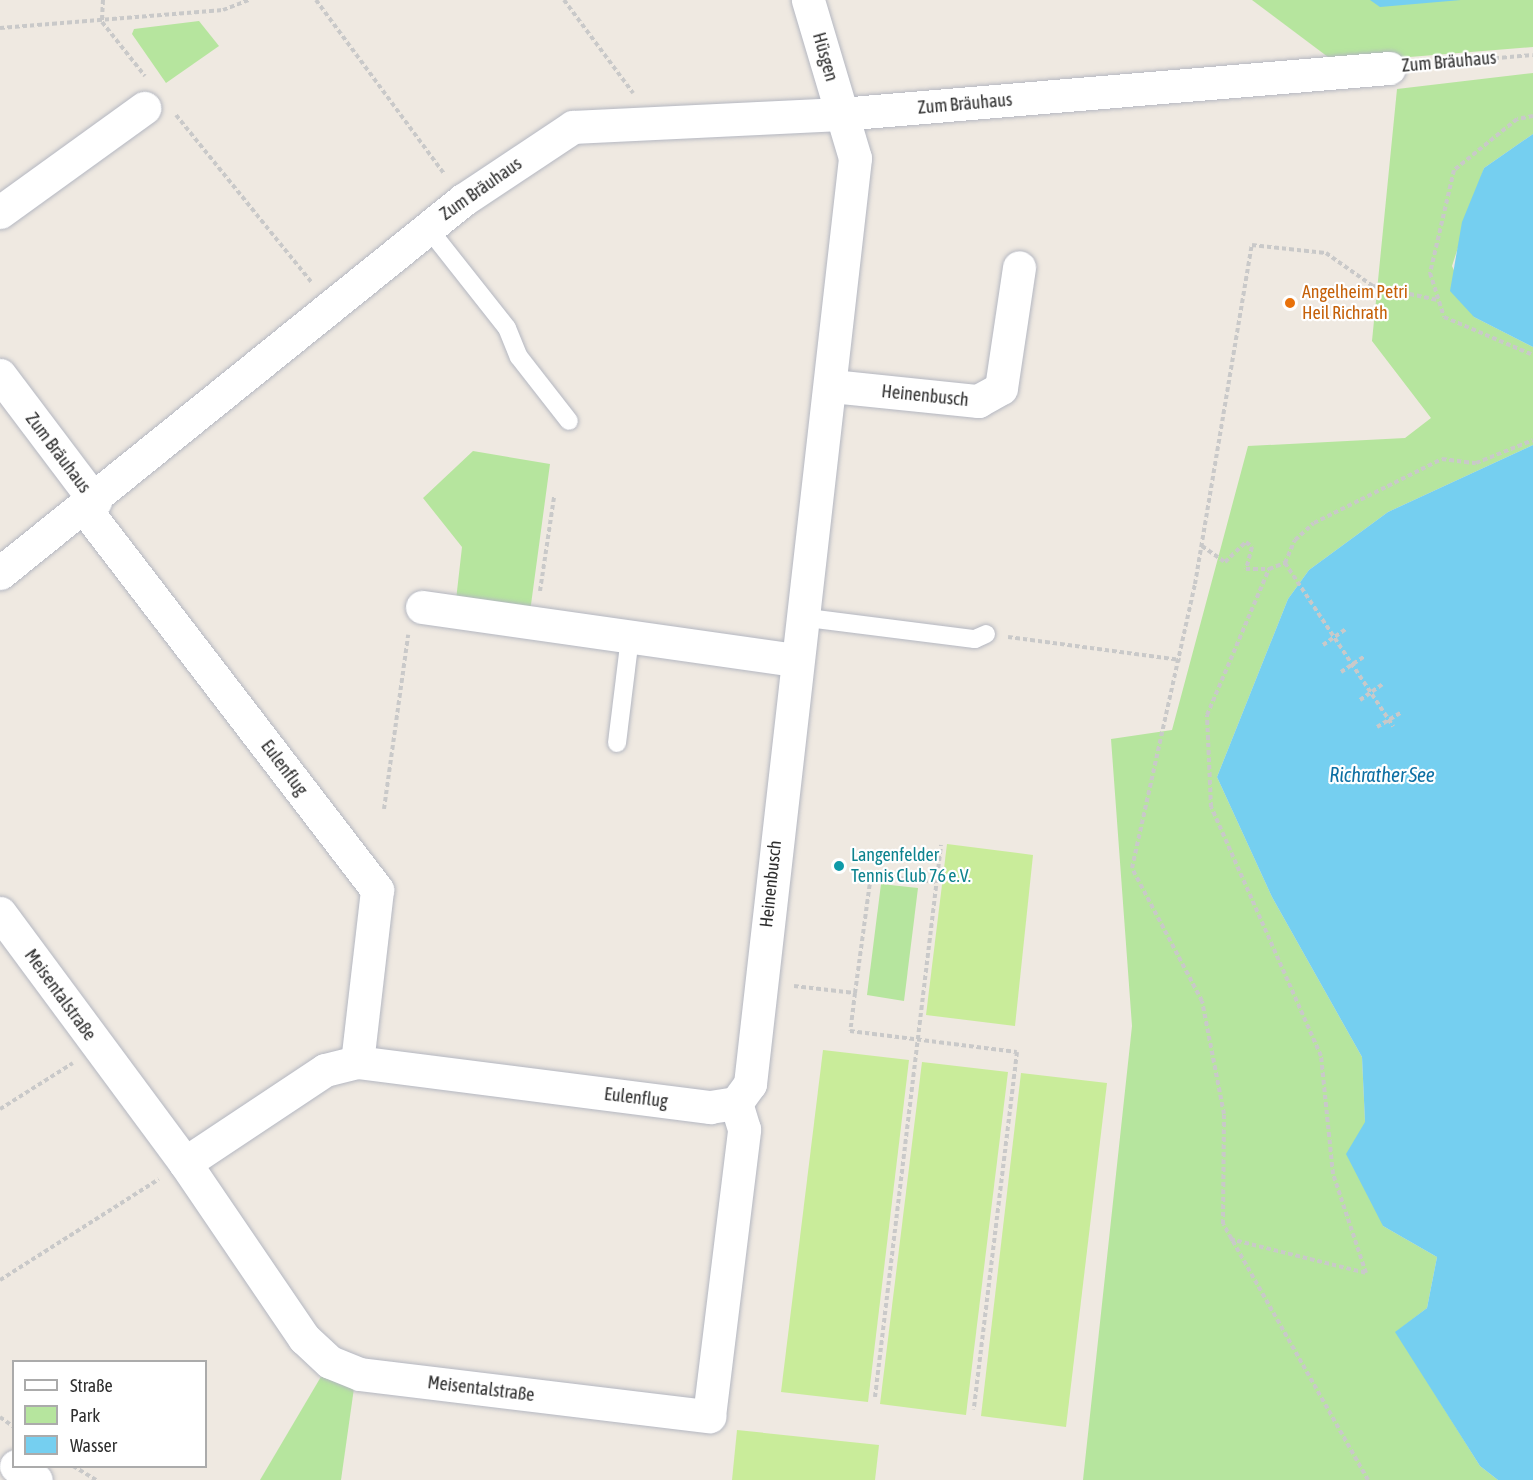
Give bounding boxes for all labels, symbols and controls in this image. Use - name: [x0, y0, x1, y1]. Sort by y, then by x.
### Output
- street label: Hüsgen: [808, 30, 842, 84]
- street label: Zum Bräuhaus: [1401, 47, 1497, 77]
- street label: Zum Bräuhaus: [917, 89, 1013, 119]
- street label: Zum Bräuhaus: [436, 153, 526, 225]
- place label: Angelheim Petri Heil Richrath: [1302, 282, 1408, 324]
- marker: Angelheim Petri Heil Richrath: [1283, 296, 1297, 310]
- street label: Heinenbusch: [880, 381, 970, 411]
- street label: Zum Bräuhaus: [21, 409, 95, 497]
- street label: Eulenflug: [256, 736, 312, 800]
- water label: Richrather See: [1329, 762, 1435, 786]
- street label: Heinenbusch: [756, 839, 786, 929]
- place label: Langenfelder Tennis Club 76 e.V.: [851, 845, 971, 888]
- marker: Langenfelder Tennis Club 76 e.V.: [832, 859, 846, 873]
- street label: Meisentalstraße: [20, 945, 100, 1045]
- street label: Eulenflug: [603, 1083, 669, 1113]
- legend: [12, 1360, 207, 1468]
- street label: Meisentalstraße: [426, 1372, 536, 1406]
- text: Straße: [70, 1375, 113, 1396]
- text: Park: [70, 1405, 100, 1426]
- text: Wasser: [70, 1435, 117, 1456]

